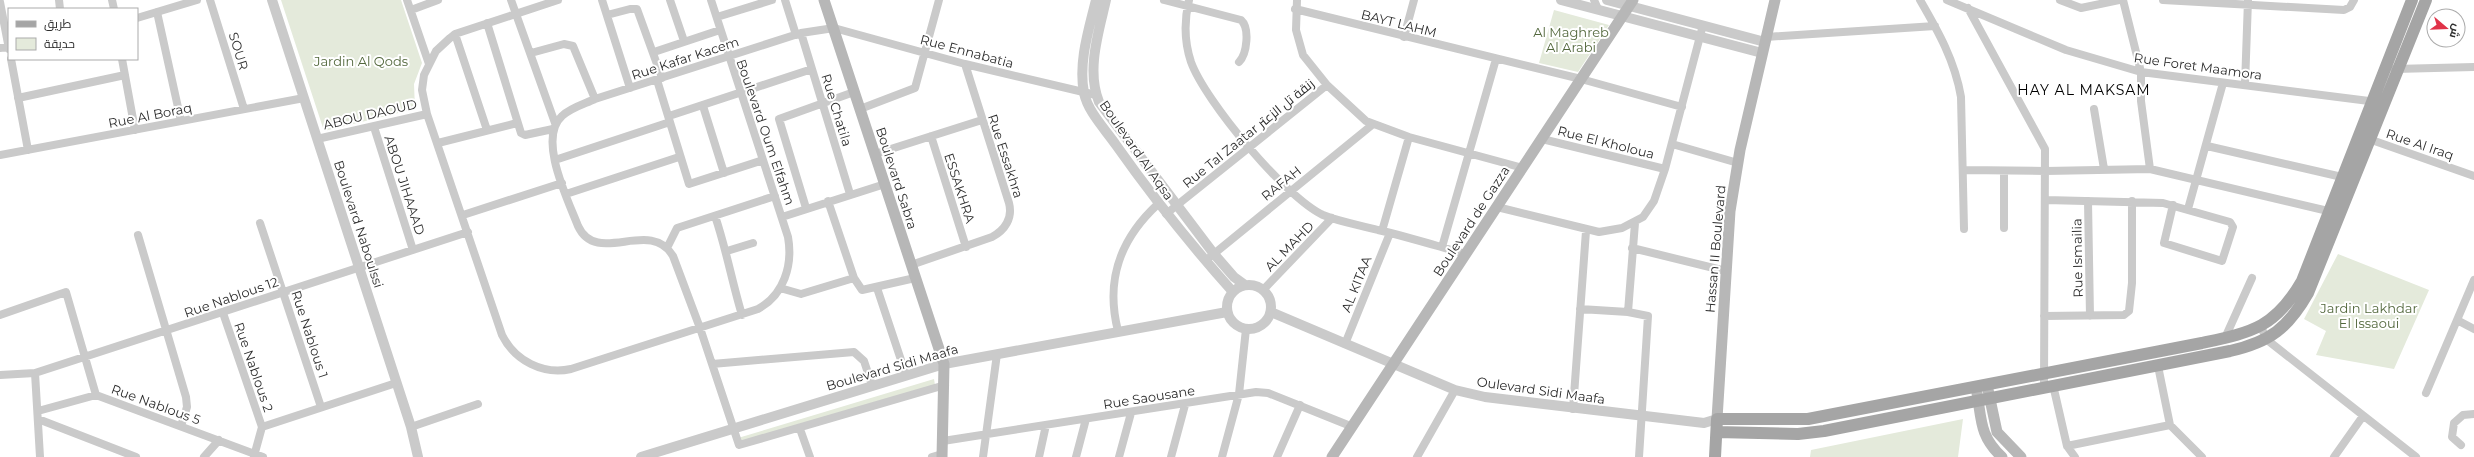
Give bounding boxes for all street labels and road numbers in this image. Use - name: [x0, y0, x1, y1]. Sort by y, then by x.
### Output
- street label: BAYT LAHM: [1359, 6, 1439, 40]
- street label: SOUR: [226, 30, 252, 72]
- street label: Rue Ennabatia: [918, 31, 1016, 71]
- street label: Rue Kafar Kacem: [629, 33, 741, 83]
- street label: Rue Foret Maamora: [2133, 49, 2263, 83]
- street label: Boulevard Oum Elfahm: [733, 57, 799, 207]
- street label: Rue Chatila: [818, 72, 856, 148]
- street label: Rue Tal Zaatar زنقة تل الزعتر: [1179, 75, 1317, 191]
- street label: ABOU DAOUD: [322, 95, 419, 133]
- street label: Boulevard Al Aqsa: [1097, 97, 1177, 203]
- street label: Rue Al Boraq: [107, 99, 193, 131]
- street label: Rue Essakhra: [985, 112, 1027, 200]
- street label: Rue El Kholoua: [1556, 122, 1656, 162]
- street label: Boulevard Sabra: [873, 125, 921, 231]
- street label: Rue Al Iraq: [2384, 125, 2456, 163]
- street label: ABOU JIHAAAD: [381, 133, 429, 237]
- street label: ESSAKHRA: [941, 151, 979, 226]
- street label: Boulevard Naboulssi: [331, 158, 387, 290]
- street label: RAFAH: [1258, 162, 1304, 204]
- street label: Boulevard de Gazza: [1429, 163, 1513, 279]
- street label: Hassan II Boulevard: [1701, 184, 1729, 314]
- street label: AL MAHD: [1261, 217, 1317, 274]
- street label: Rue Ismailia: [2068, 218, 2086, 298]
- street label: AL KITAA: [1337, 253, 1375, 315]
- street label: Rue Nablous 12: [182, 273, 280, 321]
- street label: Rue Nablous 1: [288, 288, 332, 380]
- street label: Rue Nablous 2: [231, 320, 277, 414]
- street label: Boulevard Sidi Maafa: [824, 340, 960, 394]
- street label: Oulevard Sidi Maafa: [1476, 373, 1606, 407]
- street label: Rue Nablous 5: [109, 380, 203, 428]
- street label: Rue Saousane: [1102, 382, 1196, 412]

